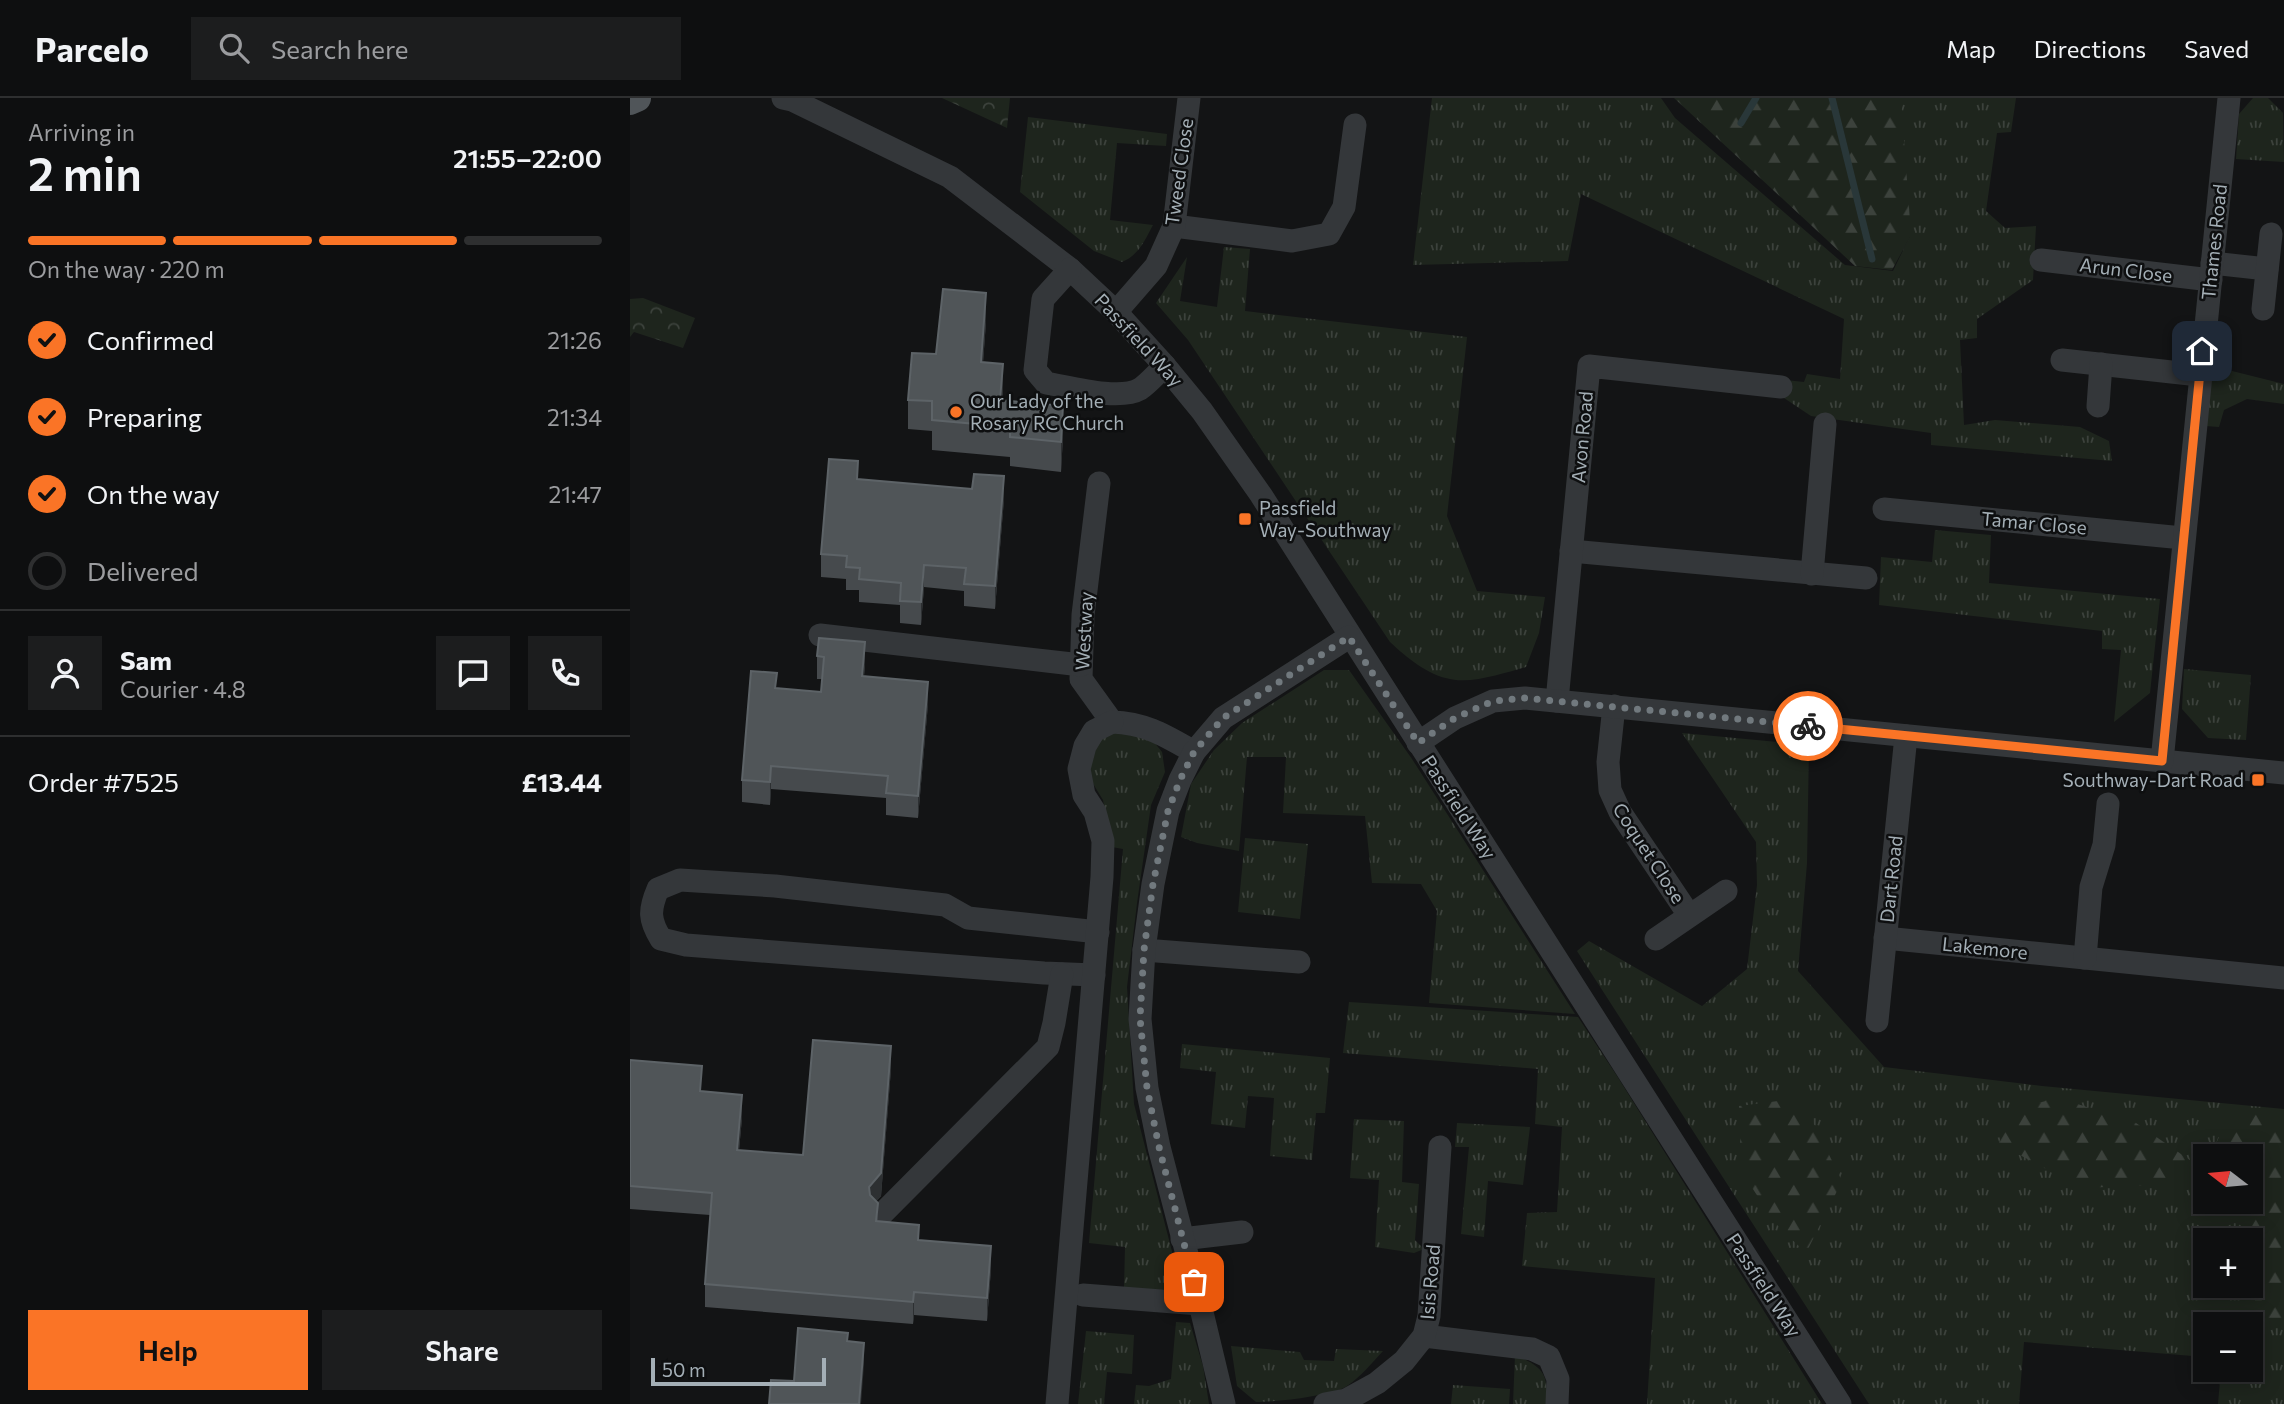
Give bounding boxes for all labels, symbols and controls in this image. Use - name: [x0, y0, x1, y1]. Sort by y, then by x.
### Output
- search box: [191, 17, 681, 80]
- text: Parcelo: [35, 28, 149, 69]
- icon: search: [215, 29, 253, 67]
- text: Search here: [271, 33, 409, 64]
- text: Map: [1946, 34, 1996, 63]
- text: Directions: [2034, 34, 2146, 63]
- text: Saved: [2184, 34, 2249, 63]
- street label: Tweed Close: [1160, 117, 1197, 227]
- text: Arriving in: [28, 118, 135, 146]
- text: 21:55–22:00: [453, 142, 602, 173]
- text: 2 min: [28, 144, 142, 200]
- street label: Thames Road: [2196, 183, 2231, 301]
- street label: Arun Close: [2078, 252, 2174, 287]
- text: On the way · 220 m: [28, 255, 225, 283]
- street label: Passfield Way: [1090, 288, 1188, 391]
- icon: check: [28, 321, 66, 359]
- pin: [2172, 321, 2232, 381]
- text: Confirmed: [87, 324, 214, 355]
- text: 21:26: [547, 326, 602, 354]
- icon: home: [2183, 332, 2221, 370]
- place label: Our Lady of the Rosary RC Church: [970, 389, 1124, 434]
- street label: Avon Road: [1566, 390, 1597, 484]
- icon: check: [28, 398, 66, 436]
- text: Preparing: [87, 401, 202, 432]
- text: 21:34: [547, 403, 602, 431]
- marker: Our Lady of the Rosary RC Church: [948, 404, 964, 420]
- icon: check: [28, 475, 66, 513]
- text: On the way: [87, 478, 220, 509]
- text: 21:47: [549, 480, 602, 508]
- place label: Passfield Way-Southway: [1259, 496, 1391, 541]
- street label: Tamar Close: [1980, 506, 2088, 539]
- marker: Passfield Way-Southway: [1237, 511, 1253, 527]
- text: Delivered: [87, 555, 198, 586]
- street label: Westway: [1070, 591, 1097, 671]
- button: person: [28, 636, 102, 710]
- button: chat: [436, 636, 510, 710]
- button: phone: [528, 636, 602, 710]
- text: Sam: [120, 644, 172, 675]
- text: Courier · 4.8: [120, 675, 246, 703]
- courier: [1773, 691, 1843, 761]
- icon: bike: [1789, 707, 1827, 745]
- street label: Passfield Way: [1417, 751, 1502, 863]
- text: Order #7525: [28, 766, 179, 797]
- text: £13.44: [522, 766, 602, 797]
- place label: Southway-Dart Road: [2063, 768, 2244, 791]
- marker: Southway-Dart Road: [2250, 772, 2266, 788]
- street label: Coquet Close: [1608, 798, 1690, 907]
- street label: Dart Road: [1875, 834, 1907, 924]
- street label: Lakemore: [1941, 932, 2029, 963]
- north arrow: [2193, 1144, 2263, 1214]
- map controls: [2193, 1144, 2263, 1382]
- button: +: [2193, 1228, 2263, 1298]
- street label: Passfield Way: [1722, 1229, 1807, 1341]
- street label: Isis Road: [1415, 1243, 1444, 1321]
- pin: [1164, 1252, 1224, 1312]
- icon: bag: [1175, 1263, 1213, 1301]
- button: Help: [28, 1310, 308, 1390]
- button: Share: [322, 1310, 602, 1390]
- button: −: [2193, 1312, 2263, 1382]
- scale bar: [651, 1355, 826, 1387]
- text: 50 m: [662, 1358, 706, 1381]

